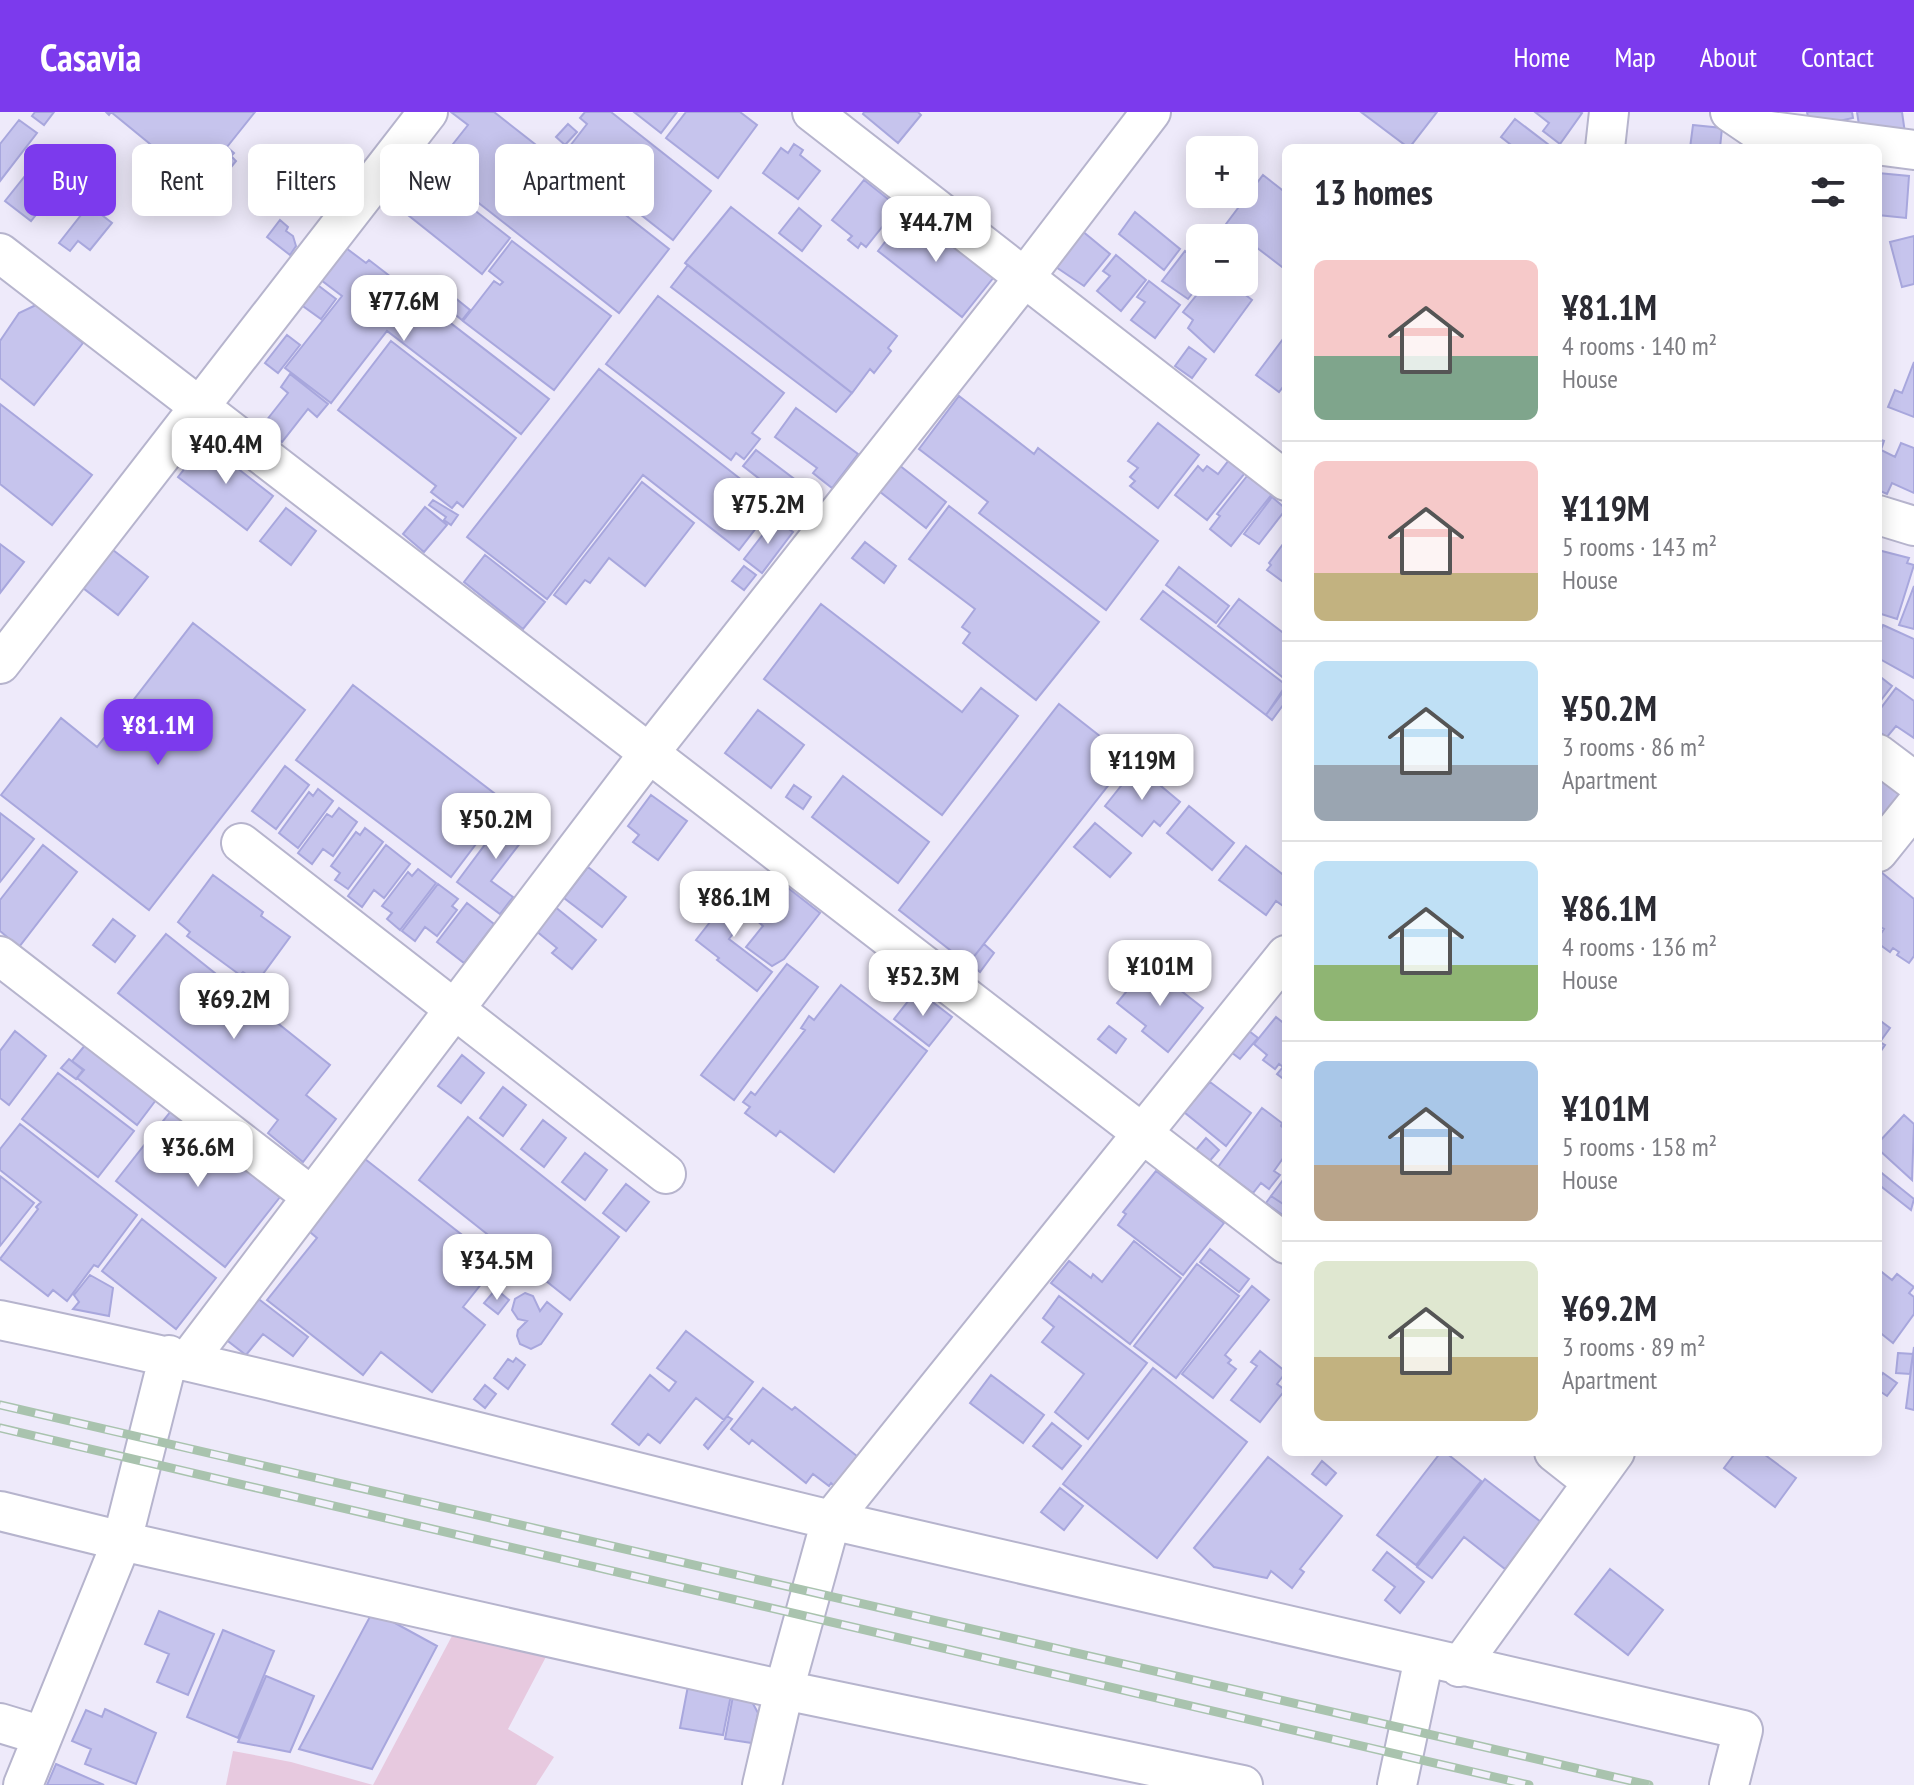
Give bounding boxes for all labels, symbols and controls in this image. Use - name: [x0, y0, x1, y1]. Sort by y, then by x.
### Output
- text: Casavia: [40, 32, 141, 81]
- text: Home: [1514, 38, 1570, 75]
- text: Map: [1614, 38, 1656, 75]
- text: About: [1700, 38, 1757, 75]
- text: Contact: [1801, 38, 1874, 75]
- map controls: [1186, 136, 1258, 296]
- button: +: [1186, 136, 1258, 208]
- chip: Buy: [24, 144, 116, 216]
- chip: Rent: [132, 144, 232, 216]
- chip: Filters: [248, 144, 364, 216]
- chip: New: [380, 144, 479, 216]
- chip: Apartment: [495, 144, 654, 216]
- text: 13 homes: [1314, 170, 1433, 214]
- icon: filters: [1806, 170, 1850, 214]
- pin: ¥44.7M: [871, 196, 1001, 264]
- text: ¥44.7M: [900, 205, 972, 238]
- button: −: [1186, 224, 1258, 296]
- pin: ¥77.6M: [339, 275, 469, 343]
- text: ¥77.6M: [369, 284, 439, 317]
- text: ¥81.1M: [1562, 285, 1657, 329]
- icon: home: [1378, 292, 1474, 388]
- text: 4 rooms · 140 m²: [1562, 329, 1717, 362]
- text: House: [1562, 362, 1618, 395]
- pin: ¥40.4M: [161, 418, 291, 486]
- text: ¥40.4M: [190, 427, 262, 460]
- pin: ¥75.2M: [703, 478, 833, 546]
- text: ¥119M: [1562, 486, 1650, 530]
- text: ¥75.2M: [732, 487, 804, 520]
- icon: home: [1378, 493, 1474, 589]
- text: 5 rooms · 143 m²: [1562, 530, 1717, 563]
- text: House: [1562, 563, 1618, 596]
- text: ¥50.2M: [1562, 686, 1657, 730]
- icon: home: [1378, 693, 1474, 789]
- pin: ¥81.1M: [93, 699, 223, 767]
- text: ¥81.1M: [122, 708, 194, 741]
- text: 3 rooms · 86 m²: [1562, 730, 1706, 763]
- pin: ¥119M: [1086, 734, 1198, 802]
- text: ¥119M: [1109, 743, 1175, 776]
- text: Apartment: [1562, 763, 1657, 796]
- pin: ¥50.2M: [431, 793, 561, 861]
- text: ¥50.2M: [460, 802, 532, 835]
- pin: ¥86.1M: [669, 871, 799, 939]
- text: ¥86.1M: [698, 880, 770, 913]
- text: ¥86.1M: [1562, 886, 1657, 930]
- icon: home: [1378, 893, 1474, 989]
- text: 4 rooms · 136 m²: [1562, 930, 1717, 963]
- pin: ¥101M: [1104, 940, 1216, 1008]
- text: ¥101M: [1127, 949, 1193, 982]
- pin: ¥52.3M: [858, 950, 988, 1018]
- text: ¥52.3M: [887, 959, 959, 992]
- text: House: [1562, 963, 1618, 996]
- pin: ¥69.2M: [169, 973, 299, 1041]
- text: ¥69.2M: [198, 982, 270, 1015]
- text: ¥101M: [1562, 1086, 1650, 1130]
- icon: home: [1378, 1093, 1474, 1189]
- pin: ¥36.6M: [133, 1121, 263, 1189]
- text: ¥36.6M: [162, 1130, 234, 1163]
- text: 5 rooms · 158 m²: [1562, 1130, 1717, 1163]
- text: House: [1562, 1163, 1618, 1196]
- pin: ¥34.5M: [432, 1234, 562, 1302]
- text: ¥34.5M: [461, 1243, 533, 1276]
- text: ¥69.2M: [1562, 1286, 1657, 1330]
- icon: home: [1378, 1293, 1474, 1389]
- text: 3 rooms · 89 m²: [1562, 1330, 1706, 1363]
- text: Apartment: [1562, 1363, 1657, 1396]

